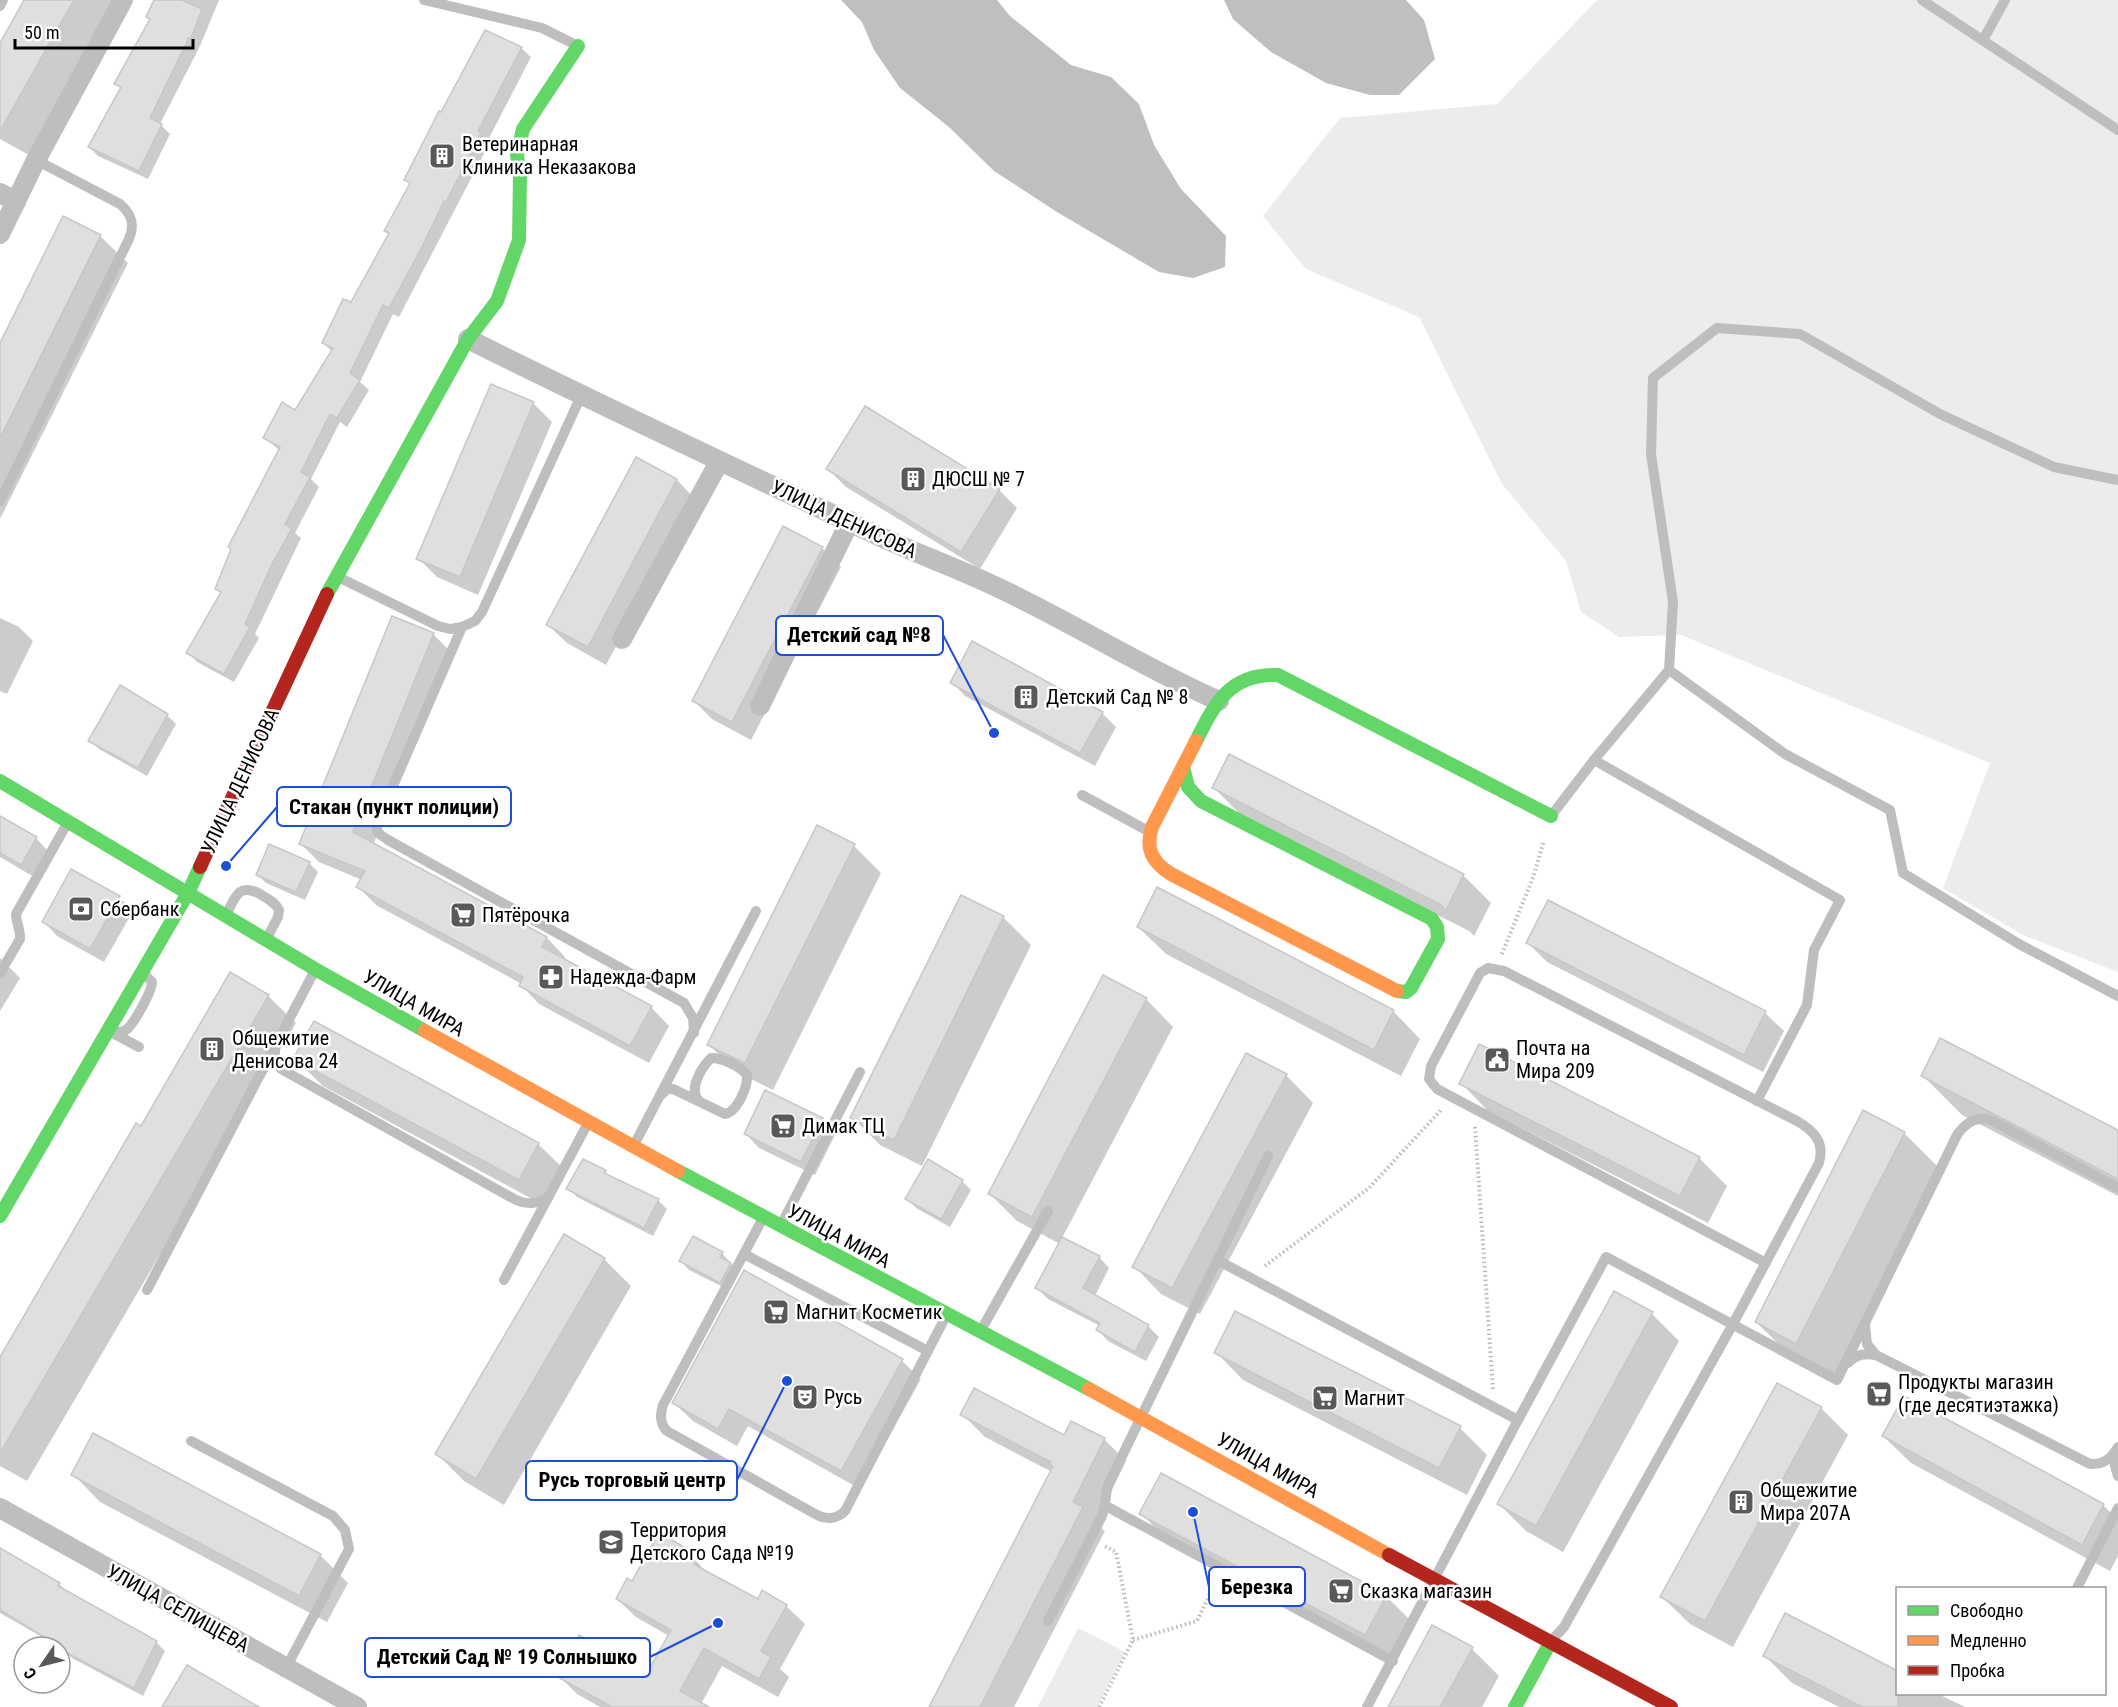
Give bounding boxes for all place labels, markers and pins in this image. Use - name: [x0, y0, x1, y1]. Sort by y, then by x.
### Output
- place label: Ветеринарная Клиника Неказакова: [462, 132, 636, 179]
- building icon: Ветеринарная Клиника Неказакова: [427, 141, 457, 171]
- building icon: ДЮСШ № 7: [898, 464, 928, 494]
- place label: ДЮСШ № 7: [932, 467, 1025, 491]
- callout: Детский сад №8: [776, 616, 943, 655]
- building icon: Детский Сад № 8: [1011, 682, 1041, 712]
- place label: Детский Сад № 8: [1046, 685, 1188, 709]
- callout: Стакан (пункт полиции): [277, 787, 511, 826]
- bank icon: Сбербанк: [66, 894, 96, 924]
- place label: Сбербанк: [100, 897, 180, 921]
- supermarket icon: Пятёрочка: [448, 900, 478, 930]
- place label: Пятёрочка: [482, 903, 570, 927]
- pharmacy icon: Надежда-Фарм: [536, 962, 566, 992]
- place label: Надежда-Фарм: [570, 965, 697, 989]
- place label: Общежитие Денисова 24: [232, 1026, 338, 1073]
- building icon: Общежитие Денисова 24: [197, 1034, 227, 1064]
- place label: Почта на Мира 209: [1516, 1036, 1595, 1083]
- public building icon: Почта на Мира 209: [1482, 1045, 1512, 1075]
- supermarket icon: Димак ТЦ: [768, 1111, 798, 1141]
- place label: Димак ТЦ: [802, 1114, 885, 1138]
- supermarket icon: Магнит Косметик: [761, 1297, 791, 1327]
- place label: Магнит Косметик: [796, 1300, 943, 1324]
- place label: Продукты магазин (где десятиэтажка): [1898, 1370, 2059, 1417]
- supermarket icon: Продукты магазин (где десятиэтажка): [1864, 1379, 1894, 1409]
- theatre icon: Русь: [790, 1382, 820, 1412]
- supermarket icon: Магнит: [1310, 1383, 1340, 1413]
- place label: Русь: [824, 1385, 862, 1409]
- place label: Магнит: [1344, 1386, 1405, 1410]
- callout: Русь торговый центр: [526, 1461, 737, 1500]
- place label: Общежитие Мира 207А: [1760, 1478, 1857, 1525]
- building icon: Общежитие Мира 207А: [1726, 1487, 1756, 1517]
- place label: Территория Детского Сада №19: [630, 1518, 794, 1565]
- school or university icon: Территория Детского Сада №19: [596, 1527, 626, 1557]
- callout: Березка: [1209, 1567, 1305, 1606]
- supermarket icon: Сказка магазин: [1326, 1576, 1356, 1606]
- place label: Сказка магазин: [1360, 1579, 1492, 1603]
- callout: Детский Сад № 19 Солнышко: [365, 1638, 650, 1677]

